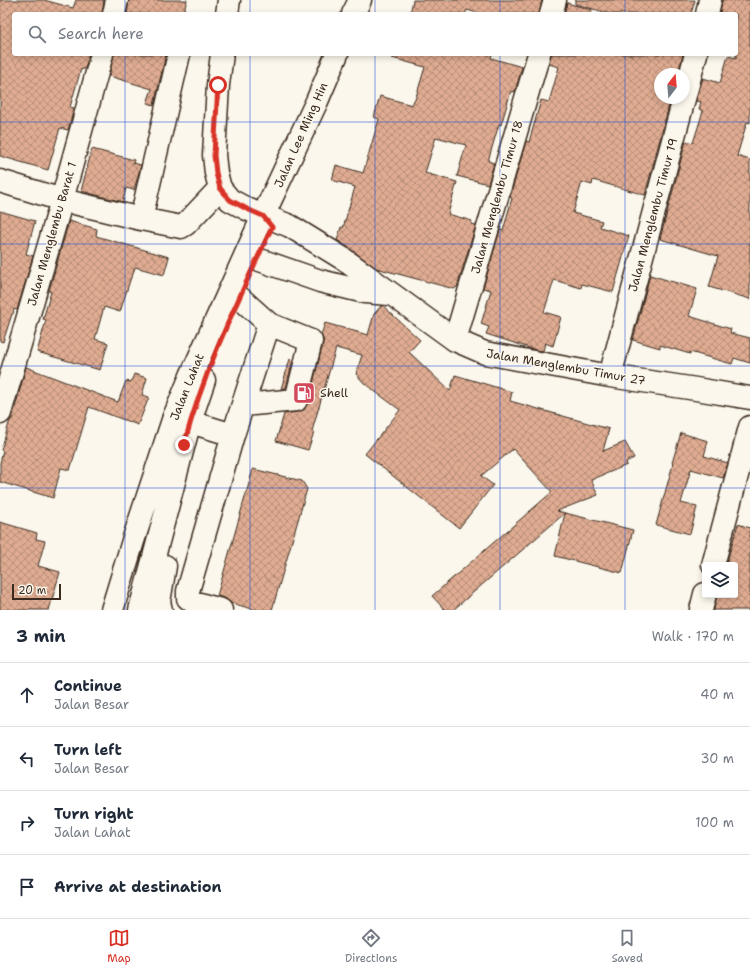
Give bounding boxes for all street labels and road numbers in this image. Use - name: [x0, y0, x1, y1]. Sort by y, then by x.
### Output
- street label: Jalan Lee Ming Hin: [271, 80, 331, 190]
- street label: Jalan Menglembu Timur 18: [467, 118, 527, 276]
- street label: Jalan Menglembu Timur 19: [625, 136, 681, 294]
- street label: Jalan Menglembu Barat 1: [24, 160, 80, 308]
- street label: Jalan Menglembu Timur 27: [485, 345, 647, 389]
- street label: Jalan Lahat: [166, 351, 208, 423]

